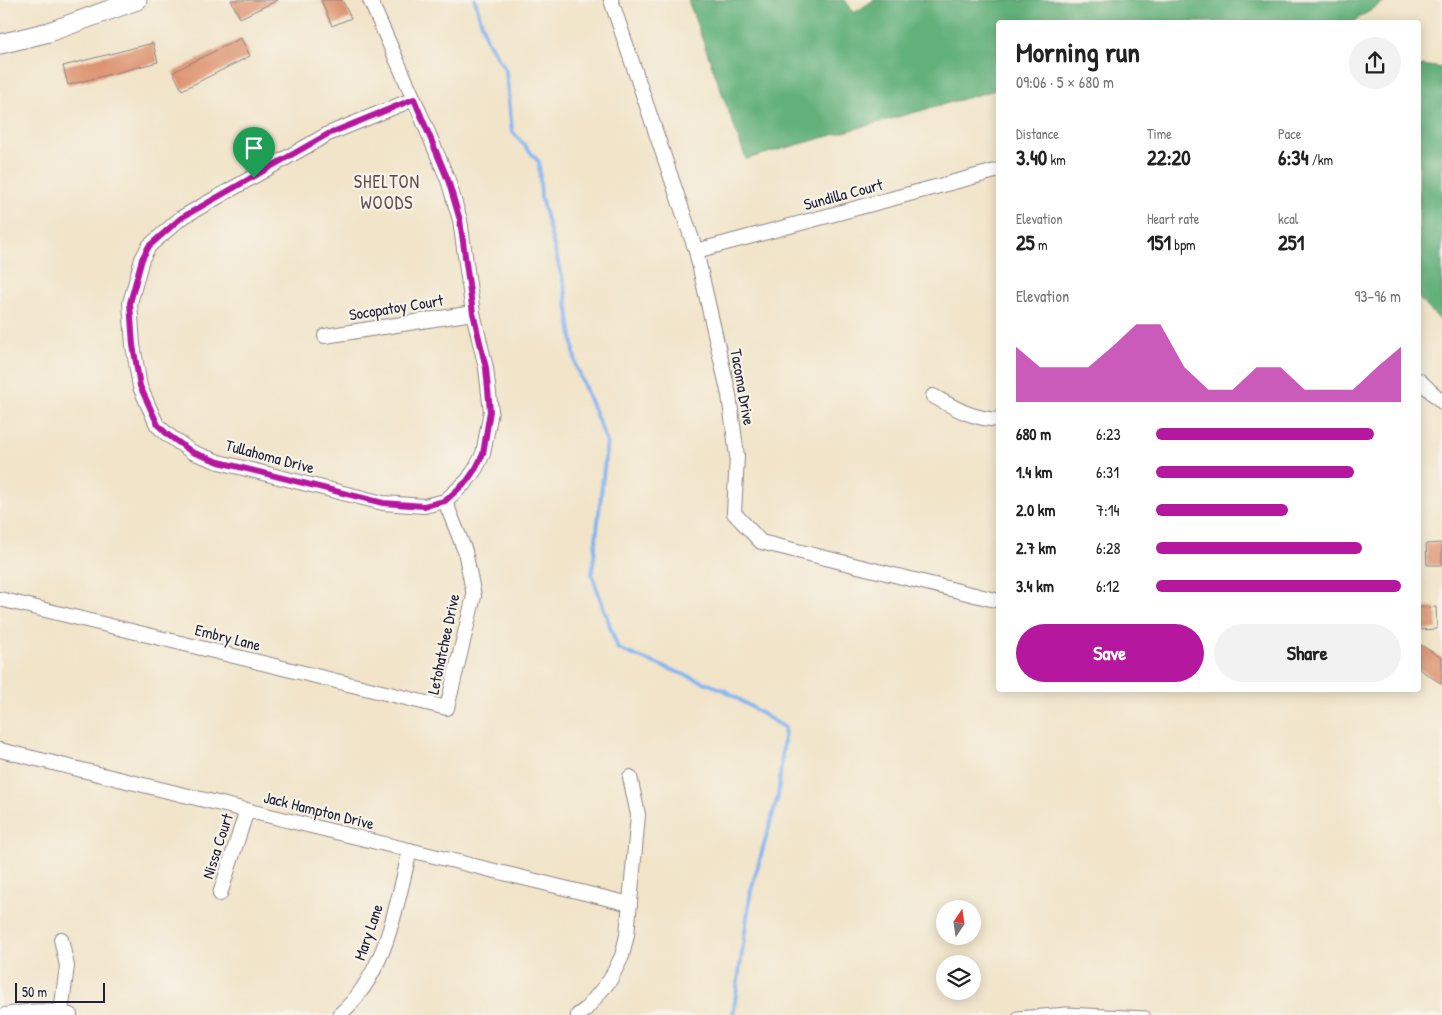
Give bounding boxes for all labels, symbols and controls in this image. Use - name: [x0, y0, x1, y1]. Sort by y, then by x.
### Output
- text: Morning run: [1016, 33, 1140, 71]
- button: share: [1349, 37, 1401, 89]
- text: 09:06 · 5 × 680 m: [1016, 71, 1114, 93]
- text: Distance: [1016, 124, 1059, 143]
- text: Time: [1147, 124, 1172, 143]
- text: Pace: [1278, 124, 1301, 143]
- pin: [233, 127, 275, 178]
- icon: arrive: [240, 134, 268, 162]
- text: 3.40: [1016, 143, 1047, 172]
- text: 22:20: [1147, 143, 1191, 172]
- text: 6:34: [1278, 143, 1309, 172]
- text: km: [1047, 150, 1066, 169]
- text: /km: [1309, 150, 1333, 169]
- district label: SHELTON WOODS: [354, 169, 420, 215]
- street label: Sundilla Court: [801, 173, 885, 215]
- text: Elevation: [1016, 209, 1063, 228]
- text: Heart rate: [1147, 209, 1199, 228]
- text: kcal: [1278, 209, 1298, 228]
- text: 25: [1016, 228, 1035, 257]
- text: 151: [1147, 228, 1171, 257]
- text: 251: [1278, 228, 1304, 257]
- text: m: [1035, 235, 1047, 254]
- text: bpm: [1171, 235, 1196, 254]
- text: Elevation: [1016, 285, 1069, 307]
- text: 93–96 m: [1354, 285, 1401, 307]
- street label: Socopatoy Court: [347, 289, 445, 325]
- street label: Tacoma Drive: [725, 347, 761, 428]
- text: 680 m: [1016, 423, 1051, 445]
- text: 6:23: [1096, 423, 1121, 445]
- street label: Tullahoma Drive: [223, 434, 317, 479]
- text: 1.4 km: [1016, 461, 1052, 483]
- text: 6:31: [1096, 461, 1119, 483]
- text: 2.0 km: [1016, 499, 1055, 521]
- text: 7:14: [1096, 499, 1119, 521]
- text: 2.7 km: [1016, 537, 1056, 559]
- text: 6:28: [1096, 537, 1121, 559]
- text: 3.4 km: [1016, 575, 1054, 597]
- text: 6:12: [1096, 575, 1119, 597]
- street label: Letohatchee Drive: [422, 591, 465, 696]
- street label: Embry Lane: [193, 618, 264, 656]
- button: Save: [1016, 624, 1204, 682]
- button: Share: [1214, 624, 1401, 682]
- street label: Jack Hampton Drive: [261, 786, 377, 835]
- street label: Nissa Court: [196, 810, 238, 882]
- street label: Mary Lane: [348, 900, 388, 963]
- north arrow: [936, 900, 981, 945]
- map controls: [936, 900, 981, 1000]
- button: layers: [936, 955, 981, 1000]
- scale bar: [15, 980, 105, 1003]
- text: 50 m: [22, 982, 47, 1001]

